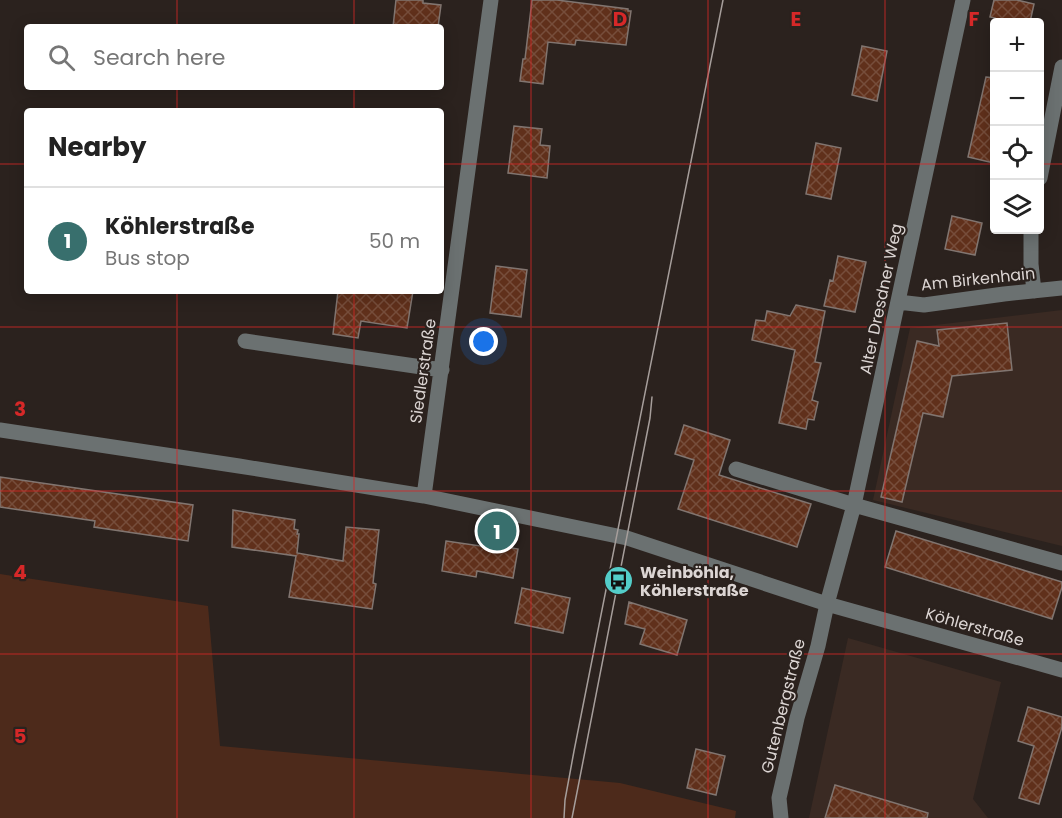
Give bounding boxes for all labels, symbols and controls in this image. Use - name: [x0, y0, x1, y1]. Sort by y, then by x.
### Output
- text: D: [613, 5, 627, 33]
- text: E: [791, 5, 801, 33]
- text: F: [969, 5, 980, 33]
- map controls: [990, 18, 1044, 234]
- button: +: [990, 18, 1044, 72]
- search box: [24, 24, 444, 90]
- icon: search: [45, 41, 78, 74]
- text: Search here: [93, 42, 226, 73]
- button: −: [990, 72, 1044, 126]
- button: locate: [990, 126, 1044, 180]
- text: Nearby: [48, 129, 146, 165]
- button: layers: [990, 180, 1044, 234]
- text: Köhlerstraße: [105, 211, 254, 242]
- street label: Alter Dresdner Weg: [854, 221, 908, 377]
- text: 1: [64, 227, 71, 255]
- text: 50 m: [369, 227, 420, 255]
- text: Bus stop: [105, 244, 190, 272]
- street label: Am Birkenhain: [920, 262, 1036, 296]
- street label: Siedlerstraße: [404, 317, 442, 425]
- your location: [469, 327, 498, 356]
- text: 3: [14, 395, 26, 423]
- pin: 1: [478, 508, 516, 554]
- text: 4: [13, 558, 27, 586]
- place label: Weinböhla, Köhlerstraße: [640, 561, 749, 602]
- bus stop icon: Weinböhla, Köhlerstraße: [603, 565, 635, 597]
- street label: Köhlerstraße: [923, 602, 1027, 652]
- street label: Gutenbergstraße: [755, 636, 811, 776]
- text: 5: [14, 722, 27, 750]

